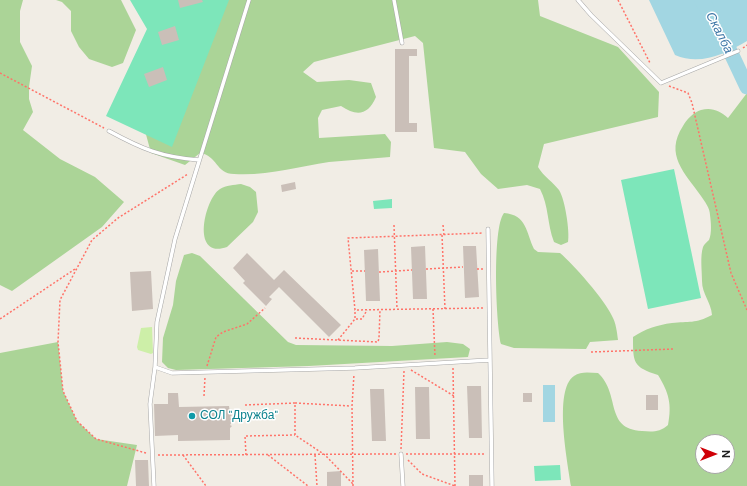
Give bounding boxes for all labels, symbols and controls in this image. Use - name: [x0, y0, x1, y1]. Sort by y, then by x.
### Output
- water label: Скалба: [702, 10, 736, 56]
- place label: СОЛ "Дружба": [200, 409, 278, 423]
- marker: СОЛ "Дружба": [187, 411, 197, 421]
- north arrow: [695, 434, 735, 474]
- text: N: [719, 450, 733, 458]

